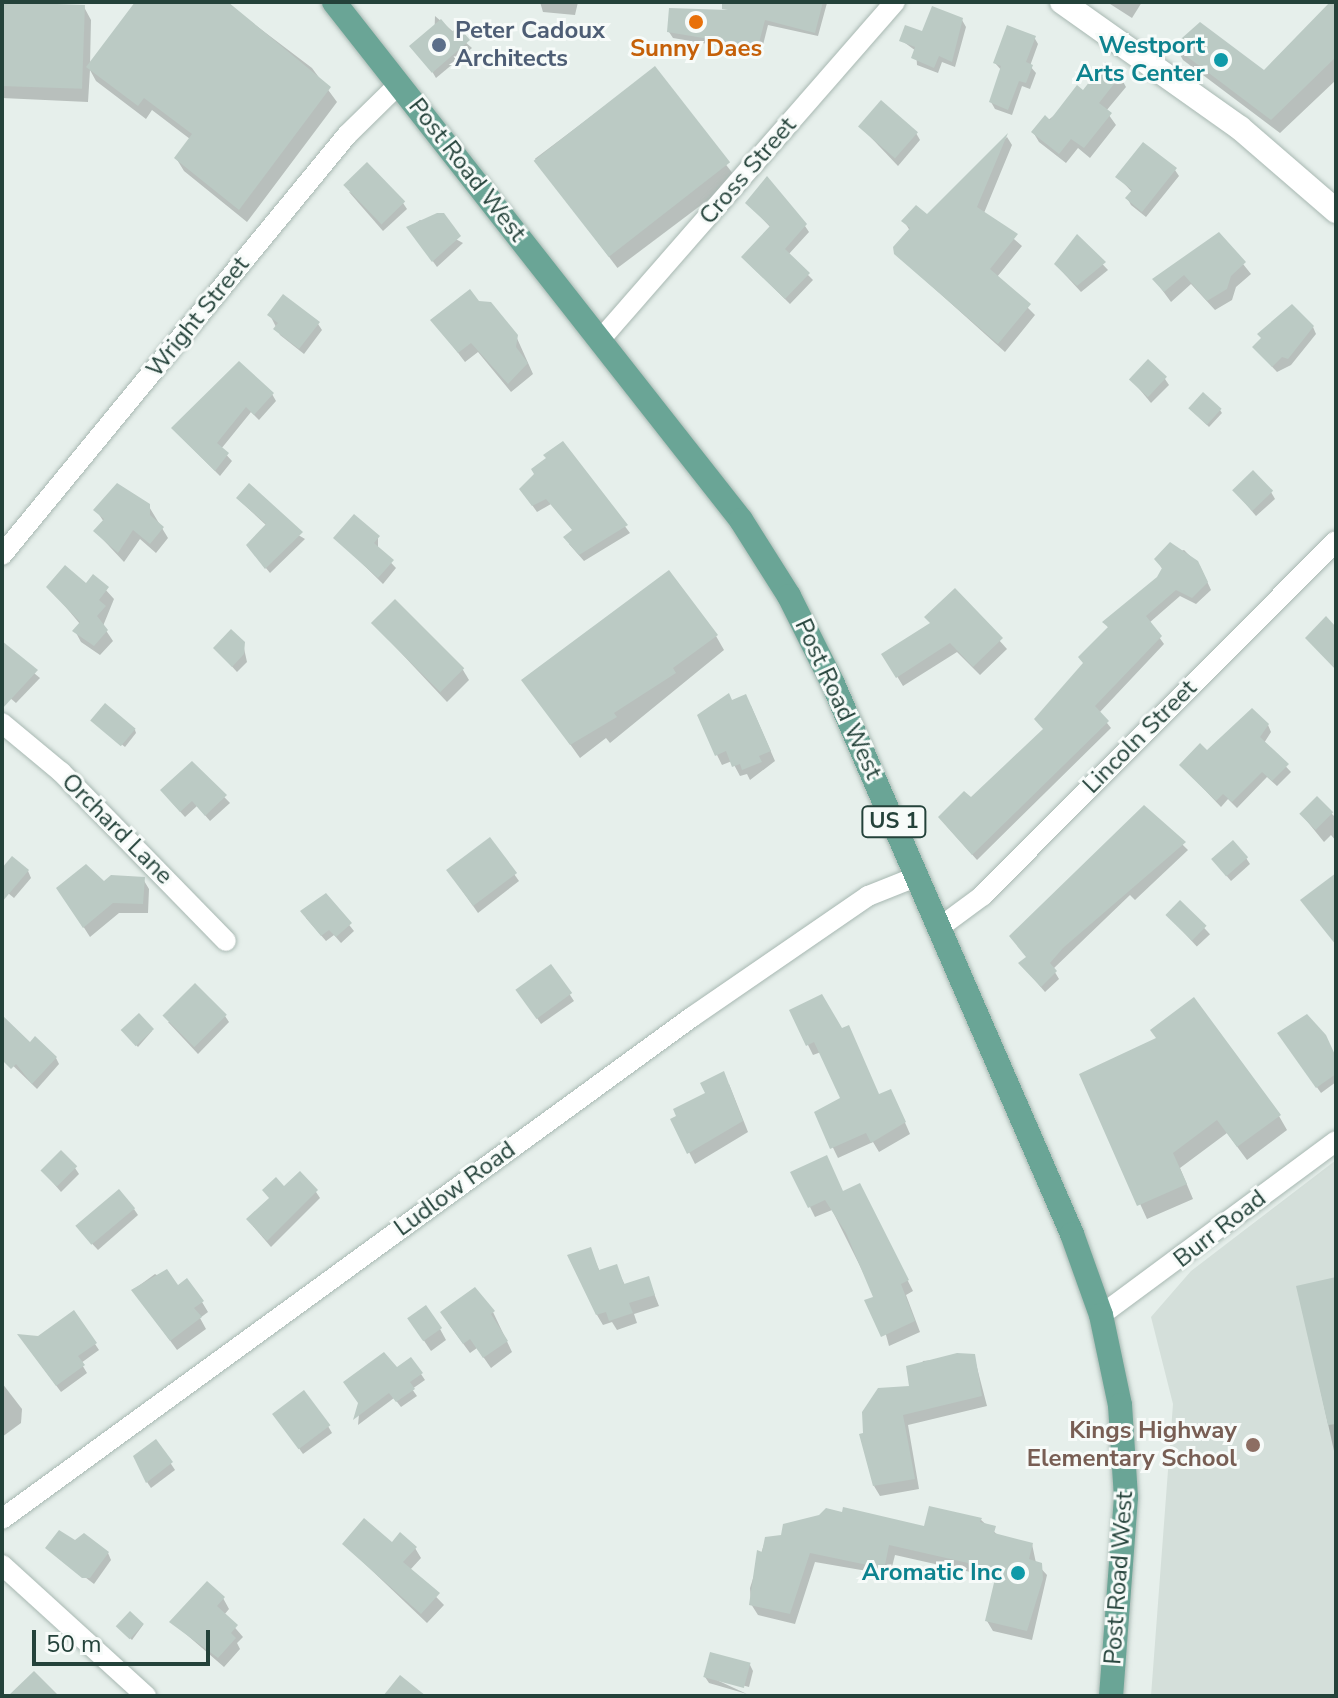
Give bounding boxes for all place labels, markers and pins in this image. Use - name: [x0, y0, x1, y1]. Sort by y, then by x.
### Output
- marker: Sunny Daes: [687, 13, 705, 31]
- place label: Peter Cadoux Architects: [455, 17, 605, 73]
- place label: Westport Arts Center: [1076, 32, 1205, 88]
- place label: Sunny Daes: [630, 35, 762, 63]
- marker: Peter Cadoux Architects: [430, 36, 448, 54]
- marker: Westport Arts Center: [1212, 51, 1230, 69]
- place label: Kings Highway Elementary School: [1027, 1417, 1237, 1473]
- marker: Kings Highway Elementary School: [1244, 1436, 1262, 1454]
- place label: Aromatic Inc: [862, 1559, 1002, 1587]
- marker: Aromatic Inc: [1009, 1564, 1027, 1582]

